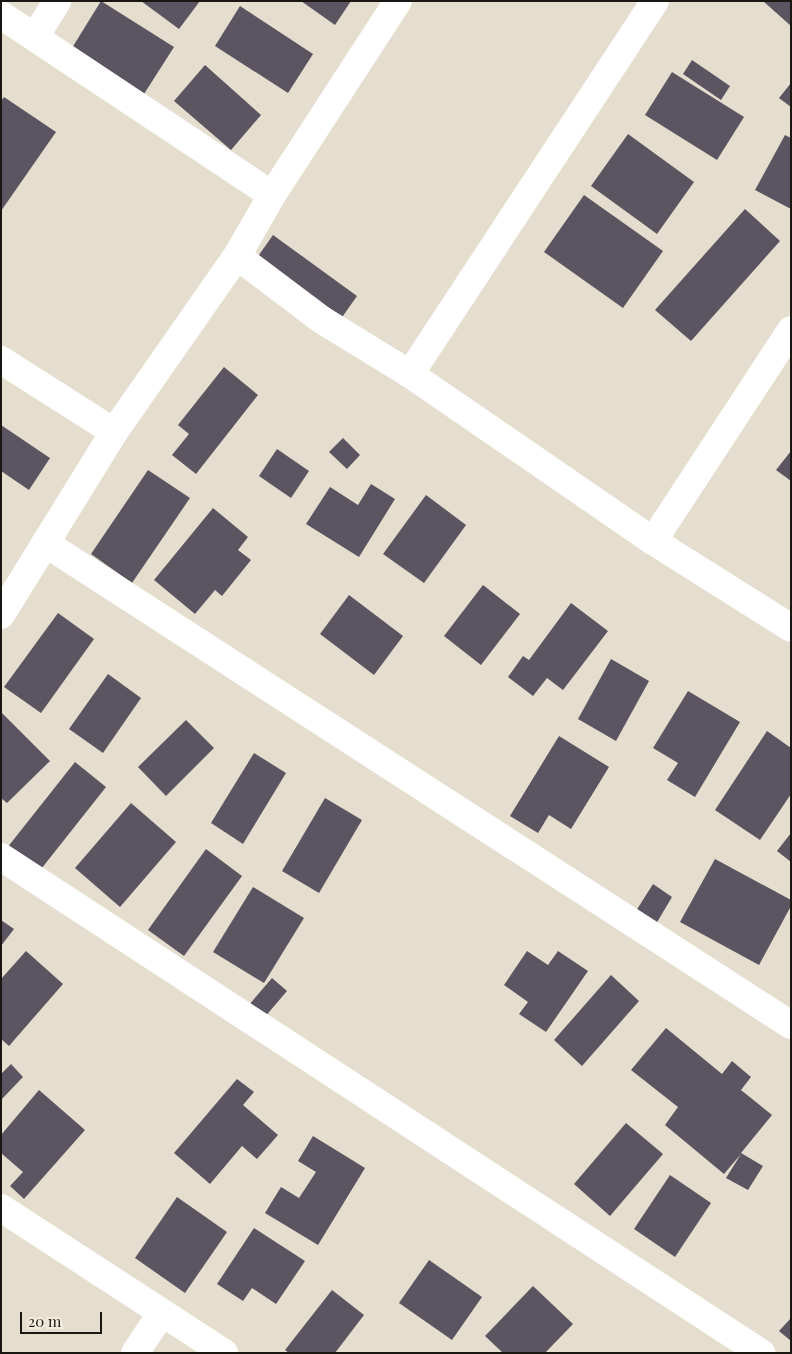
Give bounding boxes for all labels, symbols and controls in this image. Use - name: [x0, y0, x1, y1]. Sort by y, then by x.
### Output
- scale bar: [22, 1302, 105, 1334]
- text: 20 m: [28, 1311, 61, 1331]

